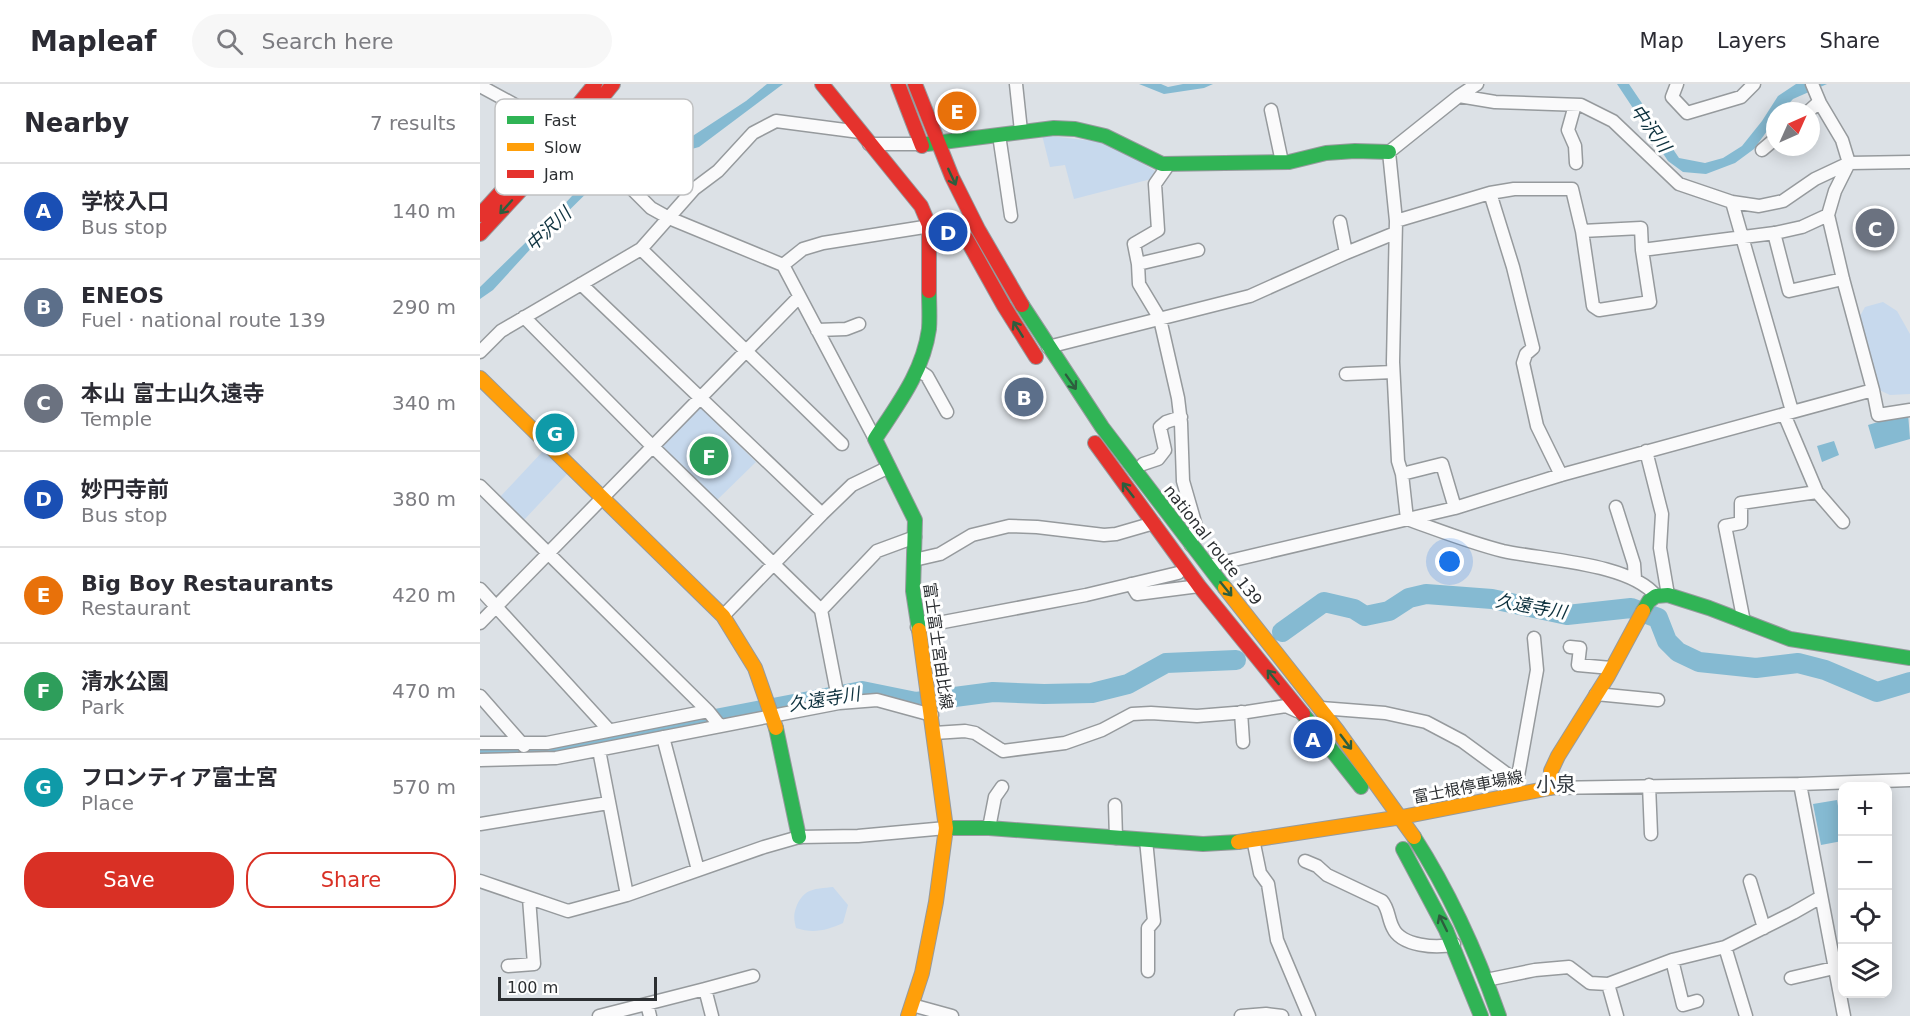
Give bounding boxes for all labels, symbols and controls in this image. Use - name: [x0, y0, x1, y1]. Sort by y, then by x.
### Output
- search box: [192, 14, 612, 68]
- text: Mapleaf: [30, 25, 156, 58]
- icon: search: [213, 25, 246, 58]
- text: Search here: [261, 29, 394, 54]
- text: Map: [1640, 29, 1684, 53]
- text: Layers: [1717, 29, 1786, 53]
- text: Share: [1819, 29, 1880, 53]
- pin: E: [938, 88, 976, 134]
- legend: [495, 99, 693, 195]
- water label: 中沢川: [1627, 100, 1677, 158]
- north arrow: [1766, 102, 1820, 156]
- text: Nearby: [24, 108, 129, 138]
- text: 7 results: [370, 111, 456, 135]
- text: Fast: [544, 111, 576, 130]
- text: Slow: [544, 138, 581, 157]
- text: Jam: [543, 165, 574, 184]
- one-way arrow: [946, 168, 958, 186]
- text: 学校入口: [81, 189, 169, 214]
- text: A: [36, 199, 51, 223]
- text: 140 m: [392, 199, 456, 223]
- one-way arrow: [498, 200, 513, 215]
- water label: 中沢川: [521, 202, 576, 255]
- pin: C: [1856, 206, 1894, 250]
- pin: D: [928, 210, 968, 254]
- text: Bus stop: [81, 215, 167, 239]
- text: ENEOS: [81, 283, 164, 308]
- text: B: [36, 295, 51, 319]
- text: 290 m: [392, 295, 456, 319]
- text: Fuel · national route 139: [81, 308, 326, 332]
- one-way arrow: [1012, 321, 1024, 338]
- one-way arrow: [1065, 373, 1077, 389]
- pin: B: [1004, 374, 1044, 420]
- text: 本山 富士山久遠寺: [81, 381, 265, 406]
- text: C: [36, 391, 51, 415]
- text: 340 m: [392, 391, 456, 415]
- text: Temple: [81, 407, 152, 431]
- pin: G: [536, 410, 574, 456]
- pin: F: [690, 434, 728, 478]
- text: 妙円寺前: [81, 477, 169, 502]
- street label: national route 139: [1160, 481, 1266, 609]
- one-way arrow: [1122, 482, 1135, 498]
- text: D: [35, 487, 52, 511]
- text: 380 m: [392, 487, 456, 511]
- text: Bus stop: [81, 503, 167, 527]
- your location: [1435, 547, 1464, 576]
- text: Big Boy Restaurants: [81, 571, 334, 596]
- one-way arrow: [1219, 580, 1232, 596]
- street label: 富士富士宮由比線: [920, 581, 956, 711]
- text: E: [37, 583, 50, 607]
- text: 420 m: [392, 583, 456, 607]
- water label: 久遠寺川: [1494, 589, 1570, 623]
- text: Restaurant: [81, 596, 191, 620]
- text: 清水公園: [81, 669, 169, 694]
- one-way arrow: [1267, 669, 1280, 685]
- text: F: [37, 679, 50, 703]
- text: 470 m: [392, 679, 456, 703]
- water label: 久遠寺川: [787, 683, 863, 715]
- text: Park: [81, 695, 124, 719]
- pin: A: [1294, 716, 1332, 762]
- one-way arrow: [1339, 734, 1352, 750]
- text: フロンティア富士宮: [81, 765, 278, 790]
- street label: 富士根停車場線: [1411, 767, 1525, 807]
- district label: 小泉: [1536, 772, 1576, 796]
- text: G: [35, 775, 52, 799]
- text: 570 m: [392, 775, 456, 799]
- map controls: [1838, 782, 1892, 998]
- button: +: [1838, 782, 1892, 836]
- text: Place: [81, 791, 134, 815]
- button: −: [1838, 836, 1892, 890]
- button: Save: [24, 852, 234, 908]
- button: Share: [246, 852, 456, 908]
- button: locate: [1838, 890, 1892, 944]
- one-way arrow: [1437, 914, 1449, 932]
- button: layers: [1838, 944, 1892, 998]
- scale bar: [498, 974, 657, 1002]
- text: 100 m: [507, 978, 558, 997]

